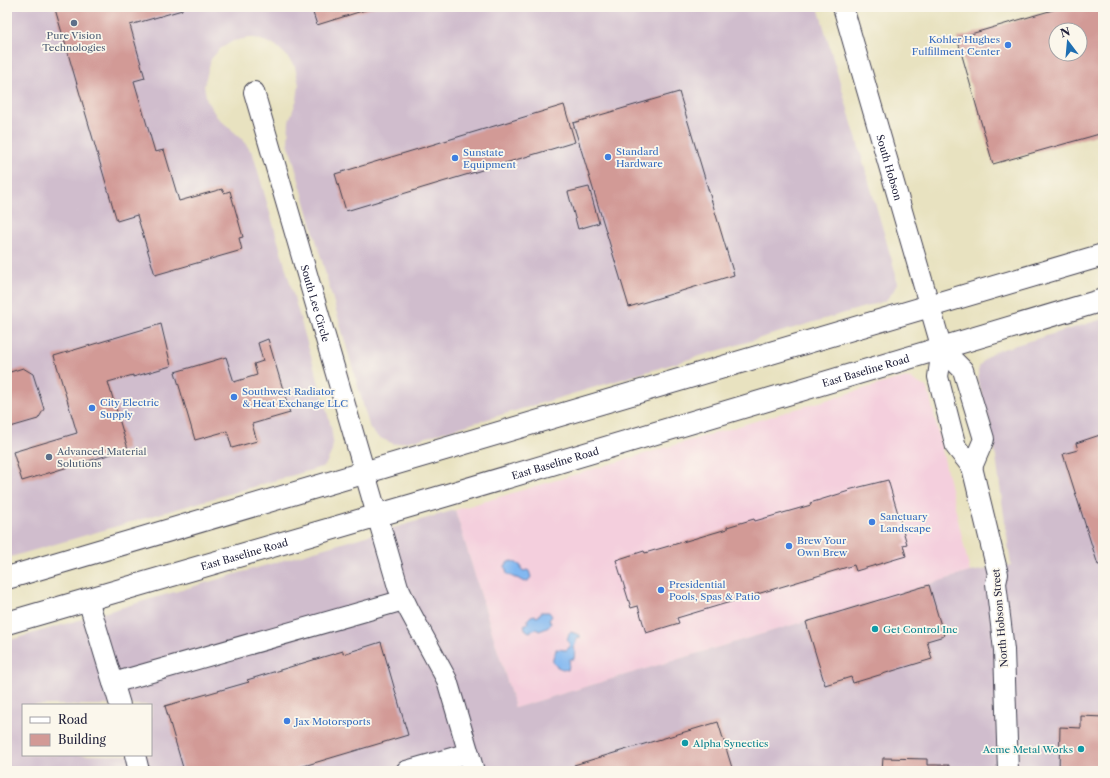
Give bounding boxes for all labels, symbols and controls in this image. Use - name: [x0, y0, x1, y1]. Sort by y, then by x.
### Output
- marker: Pure Vision Technologies: [69, 18, 79, 28]
- north arrow: [1048, 22, 1088, 62]
- text: N: [1059, 24, 1072, 40]
- place label: Pure Vision Technologies: [42, 29, 106, 54]
- place label: Kohler Hughes Fulfillment Center: [912, 33, 1001, 58]
- marker: Kohler Hughes Fulfillment Center: [1003, 40, 1013, 50]
- street label: South Hobson: [874, 133, 905, 203]
- place label: Standard Hardware: [616, 145, 663, 170]
- place label: Sunstate Equipment: [463, 146, 516, 171]
- marker: Standard Hardware: [603, 152, 613, 162]
- marker: Sunstate Equipment: [450, 153, 460, 163]
- street label: South Lee Circle: [298, 263, 333, 344]
- street label: East Baseline Road: [821, 351, 911, 390]
- place label: Southwest Radiator & Heat Exchange LLC: [242, 385, 348, 410]
- marker: Southwest Radiator & Heat Exchange LLC: [229, 392, 239, 402]
- place label: City Electric Supply: [100, 396, 159, 421]
- marker: City Electric Supply: [87, 403, 97, 413]
- street label: East Baseline Road: [510, 444, 600, 482]
- place label: Advanced Material Solutions: [56, 445, 146, 470]
- marker: Advanced Material Solutions: [44, 452, 54, 462]
- place label: Sanctuary Landscape: [880, 510, 931, 535]
- marker: Sanctuary Landscape: [867, 517, 877, 527]
- place label: Brew Your Own Brew: [797, 534, 848, 559]
- street label: East Baseline Road: [199, 535, 289, 573]
- marker: Brew Your Own Brew: [784, 541, 794, 551]
- street label: North Hobson Street: [989, 568, 1011, 668]
- place label: Presidential Pools, Spas & Patio: [669, 578, 760, 603]
- marker: Presidential Pools, Spas & Patio: [656, 585, 666, 595]
- place label: Get Control Inc: [883, 623, 958, 636]
- marker: Get Control Inc: [870, 624, 880, 634]
- legend: [22, 704, 152, 756]
- text: Road: [58, 712, 88, 727]
- place label: Jax Motorsports: [293, 715, 371, 728]
- marker: Jax Motorsports: [282, 716, 292, 726]
- text: Building: [58, 732, 106, 747]
- place label: Alpha Synectics: [692, 737, 768, 750]
- marker: Alpha Synectics: [680, 738, 690, 748]
- place label: Acme Metal Works: [982, 743, 1073, 756]
- marker: Acme Metal Works: [1076, 744, 1086, 754]

